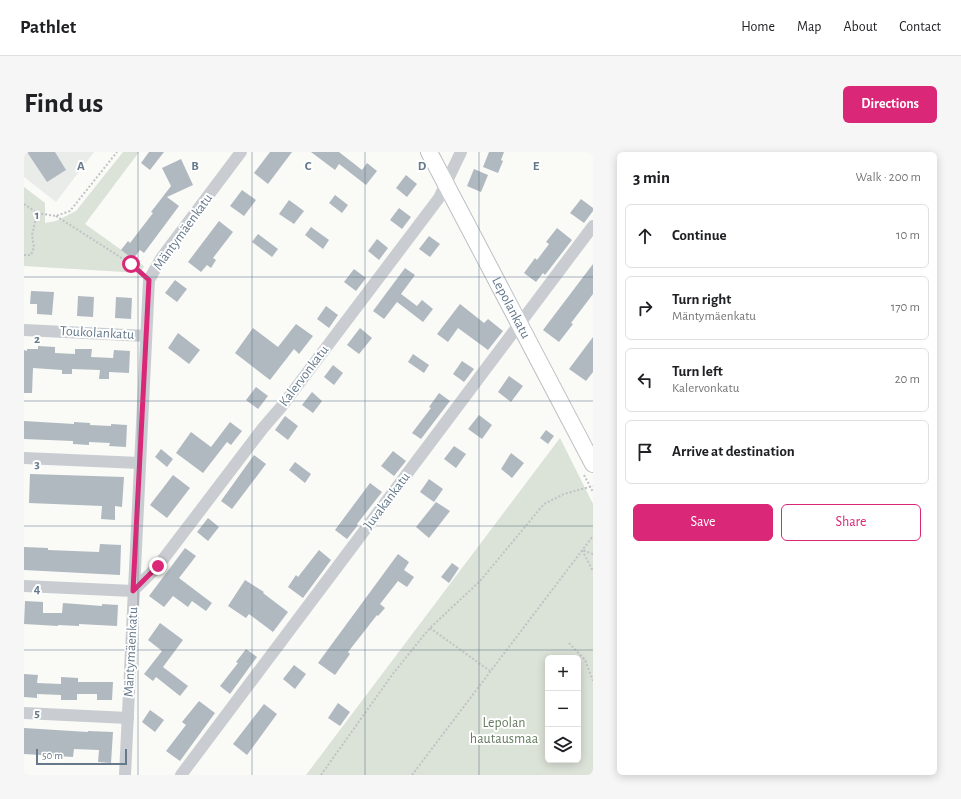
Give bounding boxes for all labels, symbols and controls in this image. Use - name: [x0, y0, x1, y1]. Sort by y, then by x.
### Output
- text: Pathlet: [20, 18, 76, 37]
- text: Home: [741, 20, 775, 34]
- text: Map: [797, 20, 821, 34]
- text: About: [843, 20, 877, 34]
- text: Contact: [899, 20, 941, 34]
- button: Directions: [843, 86, 937, 123]
- text: Find us: [24, 90, 103, 118]
- text: A: [77, 160, 85, 173]
- text: B: [191, 160, 199, 173]
- text: C: [305, 160, 312, 173]
- text: D: [418, 160, 427, 173]
- text: E: [533, 160, 540, 173]
- text: 3 min: [633, 169, 670, 186]
- text: Walk · 200 m: [855, 171, 921, 184]
- street label: Mäntymäenkatu: [151, 191, 215, 273]
- text: 1: [35, 209, 39, 222]
- icon: ahead: [634, 225, 656, 247]
- text: Continue: [672, 228, 727, 243]
- text: 10 m: [896, 229, 920, 242]
- route start: [122, 255, 140, 273]
- street label: Lepolankatu: [489, 275, 533, 341]
- text: Turn right: [672, 292, 731, 307]
- icon: right: [634, 297, 656, 319]
- text: 170 m: [891, 301, 920, 314]
- text: Mäntymäenkatu: [672, 310, 756, 323]
- street label: Toukolankatu: [60, 324, 134, 342]
- text: 2: [34, 333, 40, 346]
- street label: Kalervonkatu: [277, 343, 331, 409]
- text: Turn left: [672, 364, 723, 379]
- icon: left: [634, 369, 656, 391]
- text: 20 m: [895, 373, 920, 386]
- text: Kalervonkatu: [672, 382, 739, 395]
- icon: arrive: [634, 441, 656, 463]
- text: Arrive at destination: [672, 444, 795, 459]
- text: 3: [34, 458, 40, 471]
- street label: Juvakankatu: [361, 470, 413, 532]
- button: Save: [633, 504, 773, 541]
- button: Share: [781, 504, 921, 541]
- route end: [149, 557, 167, 575]
- text: 4: [34, 583, 41, 596]
- street label: Mäntymäenkatu: [122, 606, 140, 698]
- map controls: [545, 655, 581, 763]
- button: +: [545, 655, 581, 691]
- button: −: [545, 691, 581, 727]
- text: 5: [34, 707, 40, 720]
- park label: Lepolan hautausmaa: [470, 716, 539, 746]
- button: layers: [545, 727, 581, 763]
- scale bar: [36, 747, 127, 766]
- text: 50 m: [42, 750, 63, 761]

